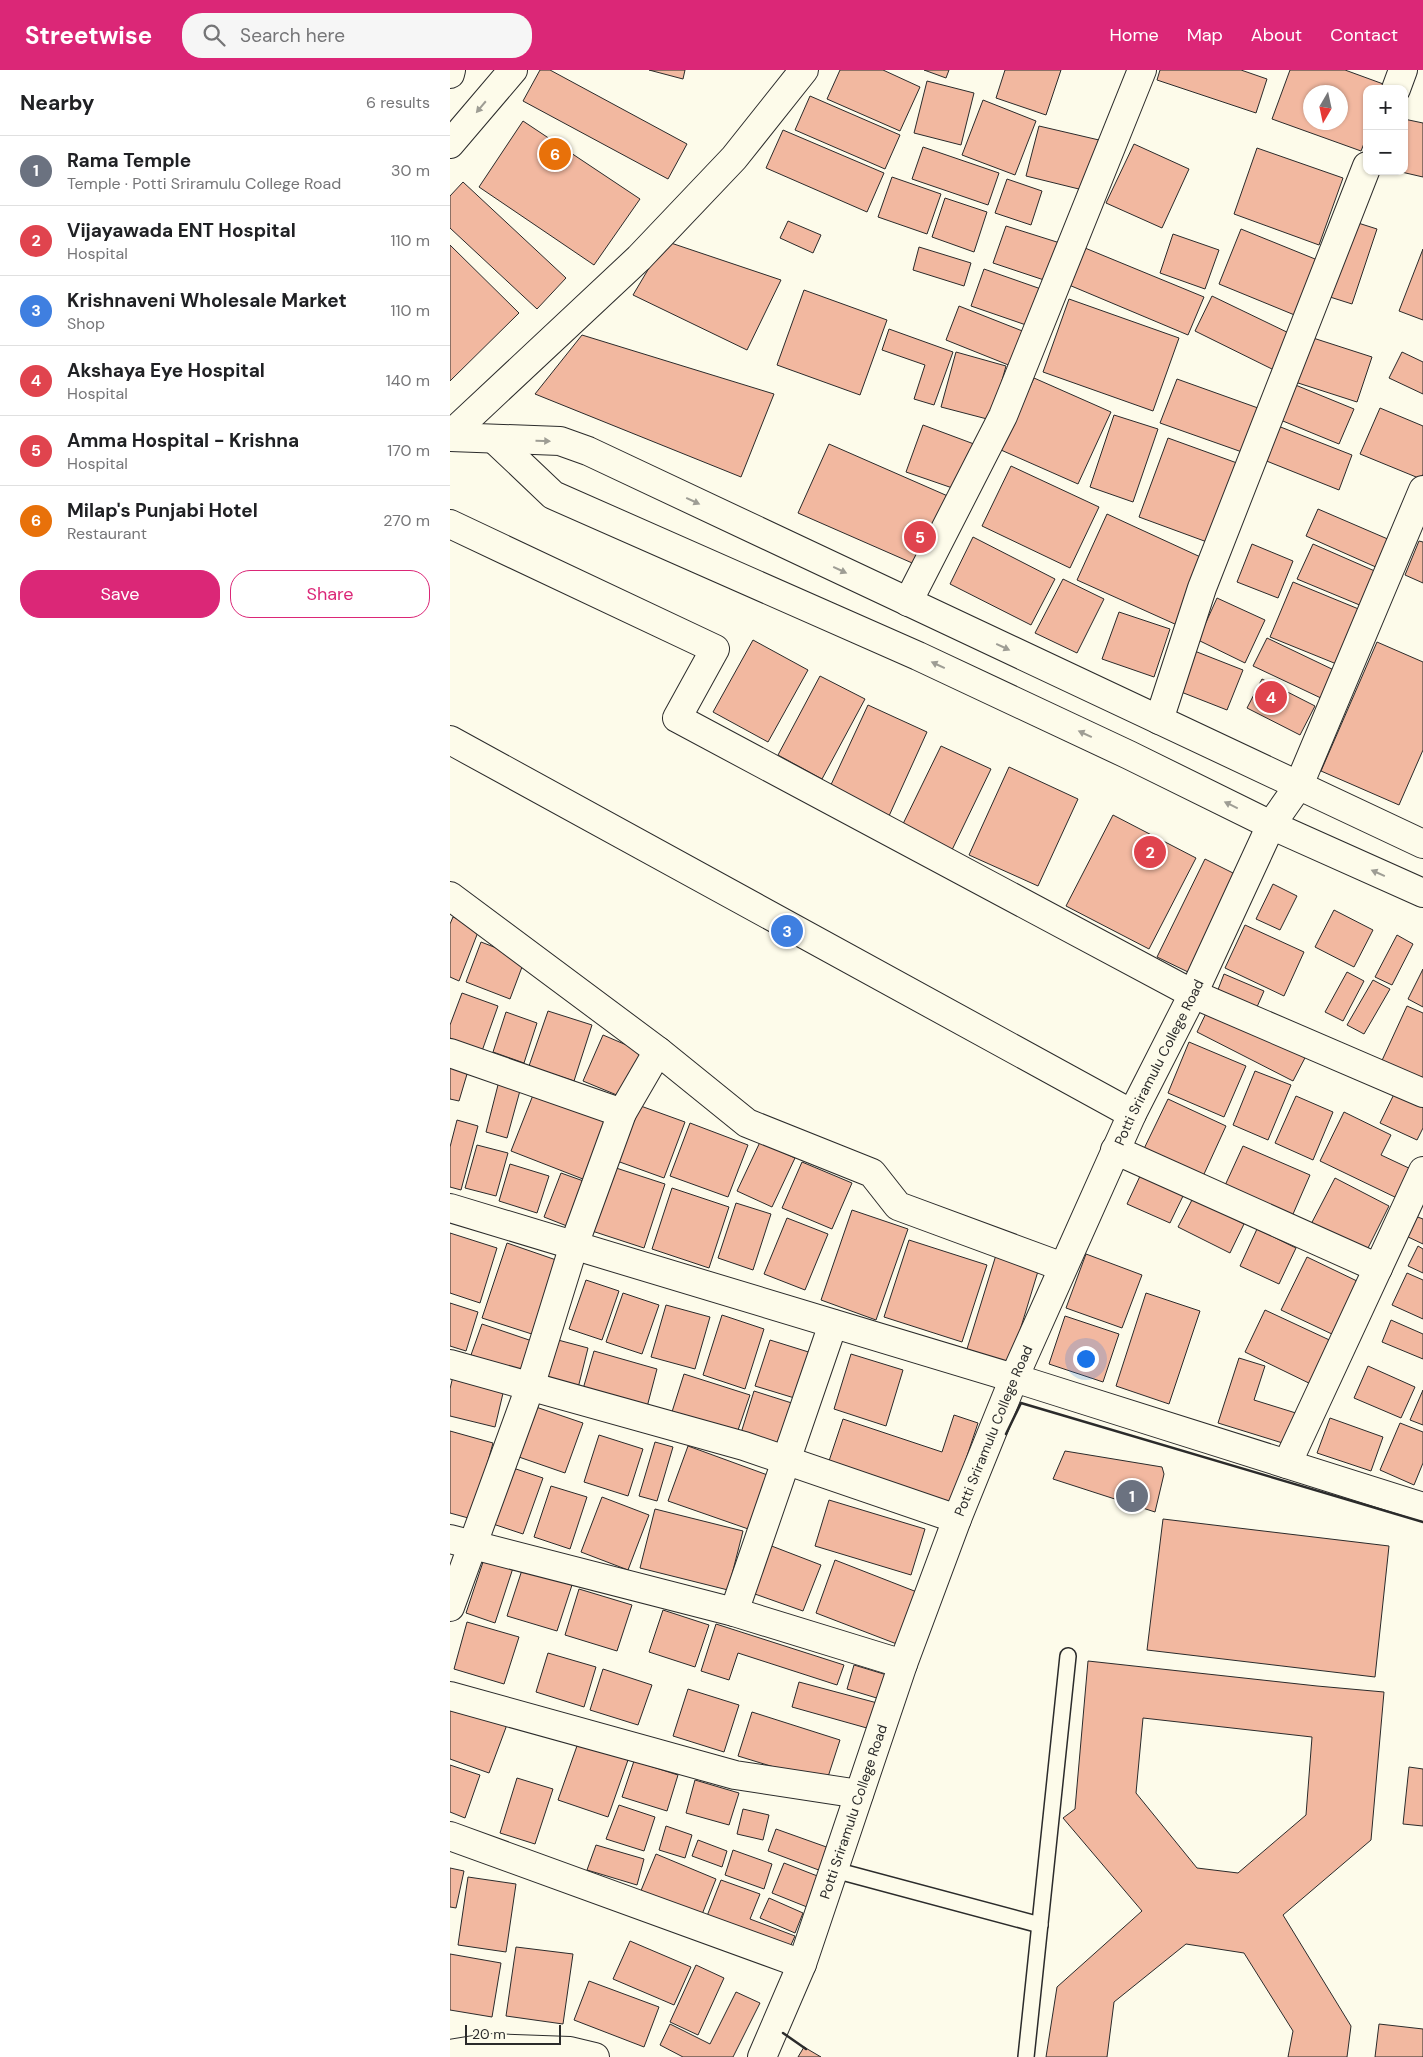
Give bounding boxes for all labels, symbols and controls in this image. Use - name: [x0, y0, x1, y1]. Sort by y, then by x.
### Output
- search box: [182, 13, 532, 58]
- text: Streetwise: [25, 20, 152, 51]
- icon: search: [200, 21, 228, 49]
- text: Search here: [240, 23, 345, 48]
- text: Home: [1109, 23, 1159, 47]
- text: Map: [1187, 23, 1223, 47]
- text: About: [1251, 23, 1302, 47]
- text: Contact: [1330, 23, 1398, 47]
- north arrow: [1303, 85, 1348, 130]
- map controls: [1363, 85, 1408, 175]
- button: +: [1363, 85, 1408, 130]
- text: Nearby: [20, 89, 94, 117]
- text: 6 results: [366, 92, 430, 113]
- one-way arrow: [476, 100, 487, 113]
- button: −: [1363, 130, 1408, 175]
- pin: 6: [539, 135, 571, 173]
- text: Rama Temple: [67, 148, 191, 173]
- text: 1: [33, 160, 39, 181]
- text: 30 m: [391, 160, 430, 181]
- text: Temple · Potti Sriramulu College Road: [67, 173, 341, 194]
- text: Vijayawada ENT Hospital: [67, 218, 296, 243]
- text: 2: [31, 230, 41, 251]
- text: 110 m: [391, 230, 430, 251]
- text: Hospital: [67, 243, 128, 264]
- text: Krishnaveni Wholesale Market: [67, 288, 347, 313]
- text: 3: [31, 300, 41, 321]
- text: 110 m: [391, 300, 430, 321]
- text: Shop: [67, 313, 105, 334]
- text: Akshaya Eye Hospital: [67, 358, 265, 383]
- text: 4: [31, 370, 41, 391]
- text: 140 m: [386, 370, 430, 391]
- text: Hospital: [67, 383, 128, 404]
- text: Amma Hospital - Krishna: [67, 428, 299, 453]
- one-way arrow: [535, 437, 551, 445]
- text: 5: [31, 440, 41, 461]
- text: 170 m: [387, 440, 430, 461]
- text: Hospital: [67, 453, 128, 474]
- one-way arrow: [686, 497, 700, 505]
- text: Milap's Punjabi Hotel: [67, 498, 258, 523]
- text: 6: [31, 510, 41, 531]
- text: 270 m: [383, 510, 430, 531]
- pin: 5: [904, 518, 936, 556]
- text: Restaurant: [67, 523, 147, 544]
- one-way arrow: [833, 566, 847, 574]
- button: Save: [20, 570, 220, 618]
- button: Share: [230, 570, 430, 618]
- one-way arrow: [996, 643, 1010, 651]
- one-way arrow: [931, 661, 945, 669]
- pin: 4: [1255, 678, 1287, 716]
- one-way arrow: [1078, 730, 1092, 738]
- one-way arrow: [1224, 801, 1238, 809]
- pin: 2: [1134, 833, 1166, 871]
- one-way arrow: [1371, 869, 1385, 877]
- pin: 3: [771, 912, 803, 950]
- street label: Potti Sriramulu College Road: [1110, 976, 1208, 1148]
- street label: Potti Sriramulu College Road: [950, 1342, 1036, 1519]
- your location: [1073, 1346, 1099, 1372]
- pin: 1: [1116, 1477, 1148, 1515]
- street label: Potti Sriramulu College Road: [816, 1722, 891, 1901]
- scale bar: [465, 2022, 561, 2045]
- text: 20 m: [472, 2025, 506, 2043]

